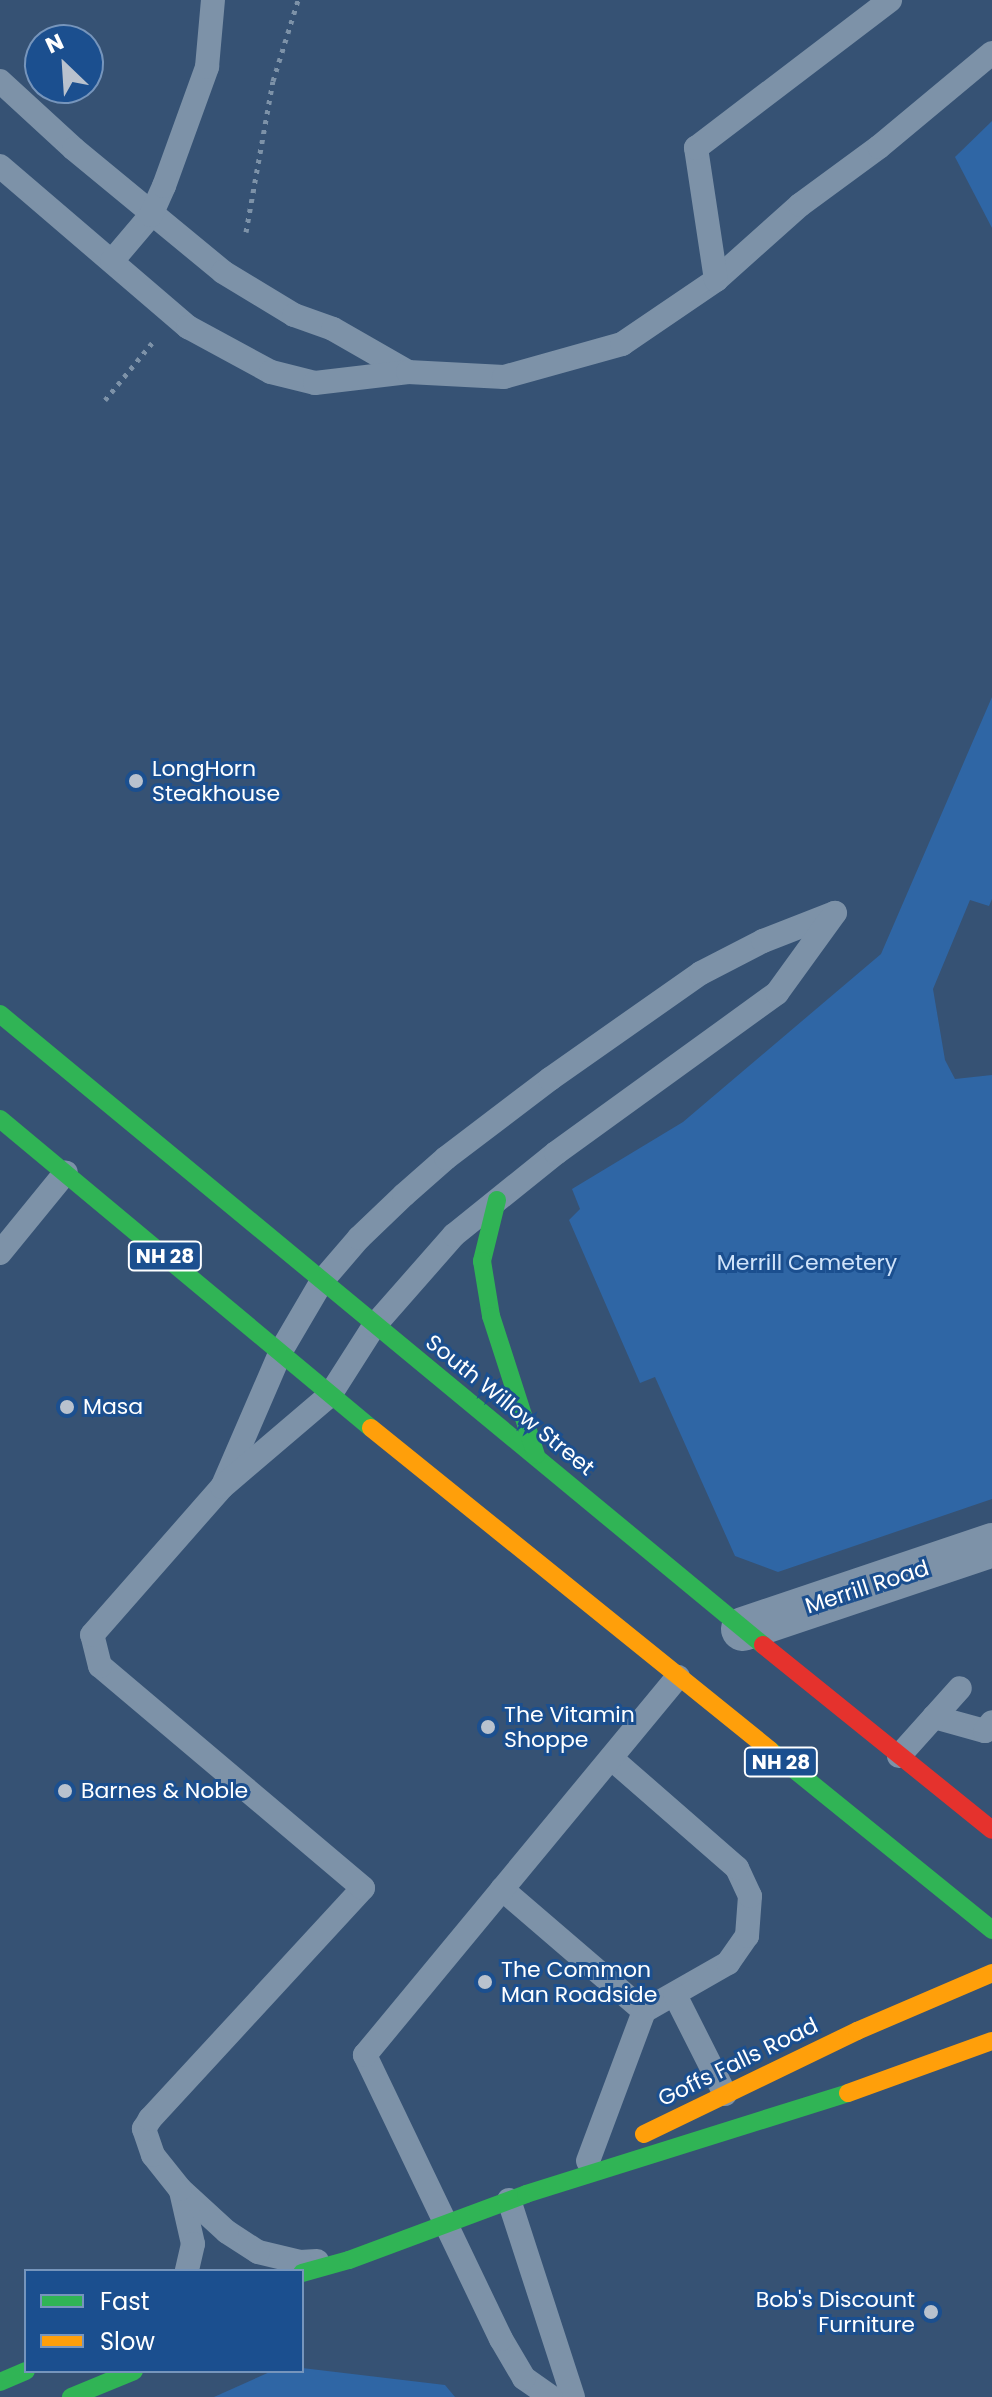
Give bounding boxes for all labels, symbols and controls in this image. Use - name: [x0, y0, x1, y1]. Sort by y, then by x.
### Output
- north arrow: [24, 24, 104, 104]
- text: N: [40, 26, 69, 61]
- place label: LongHorn Steakhouse: [152, 755, 280, 806]
- marker: LongHorn Steakhouse: [127, 772, 145, 790]
- road number: NH 28: [127, 1240, 203, 1272]
- park label: Merrill Cemetery: [717, 1250, 897, 1276]
- street label: South Willow Street: [420, 1329, 600, 1481]
- place label: Masa: [83, 1394, 143, 1420]
- marker: Masa: [58, 1398, 76, 1416]
- street label: Merrill Road: [802, 1555, 932, 1619]
- place label: The Vitamin Shoppe: [504, 1701, 635, 1752]
- marker: The Vitamin Shoppe: [479, 1718, 497, 1736]
- road number: NH 28: [743, 1746, 819, 1778]
- place label: Barnes & Noble: [81, 1778, 248, 1804]
- marker: Barnes & Noble: [56, 1782, 74, 1800]
- place label: The Common Man Roadside: [501, 1956, 657, 2008]
- marker: The Common Man Roadside: [476, 1973, 494, 1991]
- street label: Goffs Falls Road: [654, 2012, 822, 2112]
- legend: [24, 2269, 304, 2373]
- text: Fast: [100, 2285, 150, 2318]
- place label: Bob's Discount Furniture: [756, 2286, 915, 2338]
- marker: Bob's Discount Furniture: [922, 2303, 940, 2321]
- text: Slow: [100, 2325, 155, 2358]

